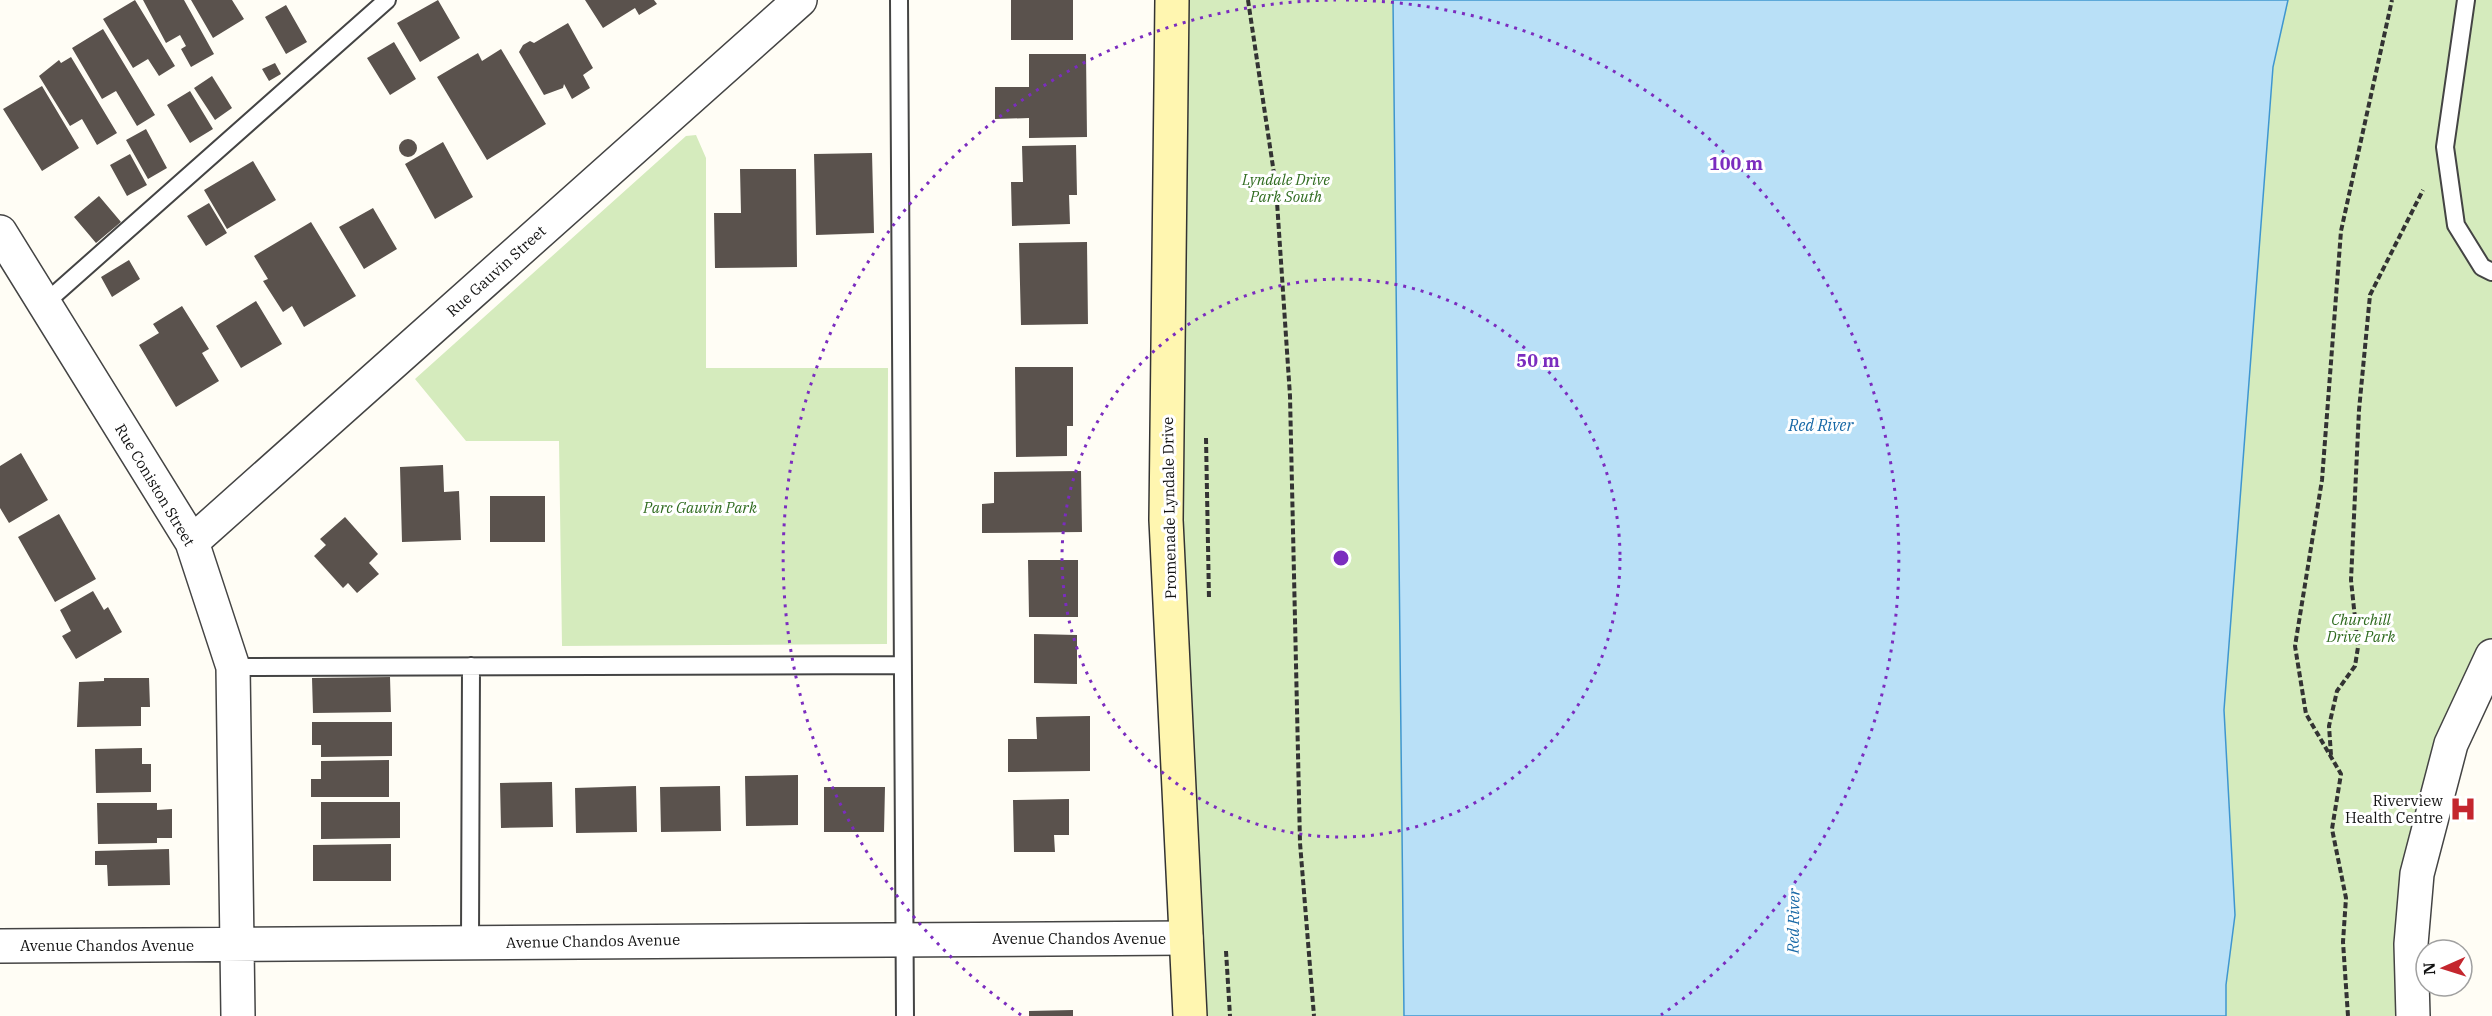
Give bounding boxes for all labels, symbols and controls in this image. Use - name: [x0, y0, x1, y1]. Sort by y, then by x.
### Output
- text: 100 m: [1709, 152, 1764, 175]
- park label: Lyndale Drive Park South: [1241, 170, 1330, 206]
- street label: Rue Gauvin Street: [442, 221, 550, 321]
- text: 50 m: [1516, 349, 1560, 372]
- water label: Red River: [1788, 415, 1854, 435]
- street label: Promenade Lyndale Drive: [1158, 417, 1180, 599]
- street label: Rue Coniston Street: [111, 420, 199, 550]
- park label: Parc Gauvin Park: [642, 498, 757, 517]
- centre of rings: [1331, 548, 1351, 568]
- park label: Churchill Drive Park: [2326, 610, 2395, 646]
- place label: Riverview Health Centre: [2345, 791, 2443, 827]
- hospital icon: Riverview Health Centre: [2448, 794, 2478, 824]
- water label: Red River: [1782, 887, 1804, 955]
- street label: Avenue Chandos Avenue: [992, 929, 1166, 948]
- street label: Avenue Chandos Avenue: [506, 930, 680, 952]
- street label: Avenue Chandos Avenue: [20, 936, 194, 955]
- north arrow: [2414, 938, 2474, 998]
- text: N: [2419, 962, 2439, 976]

